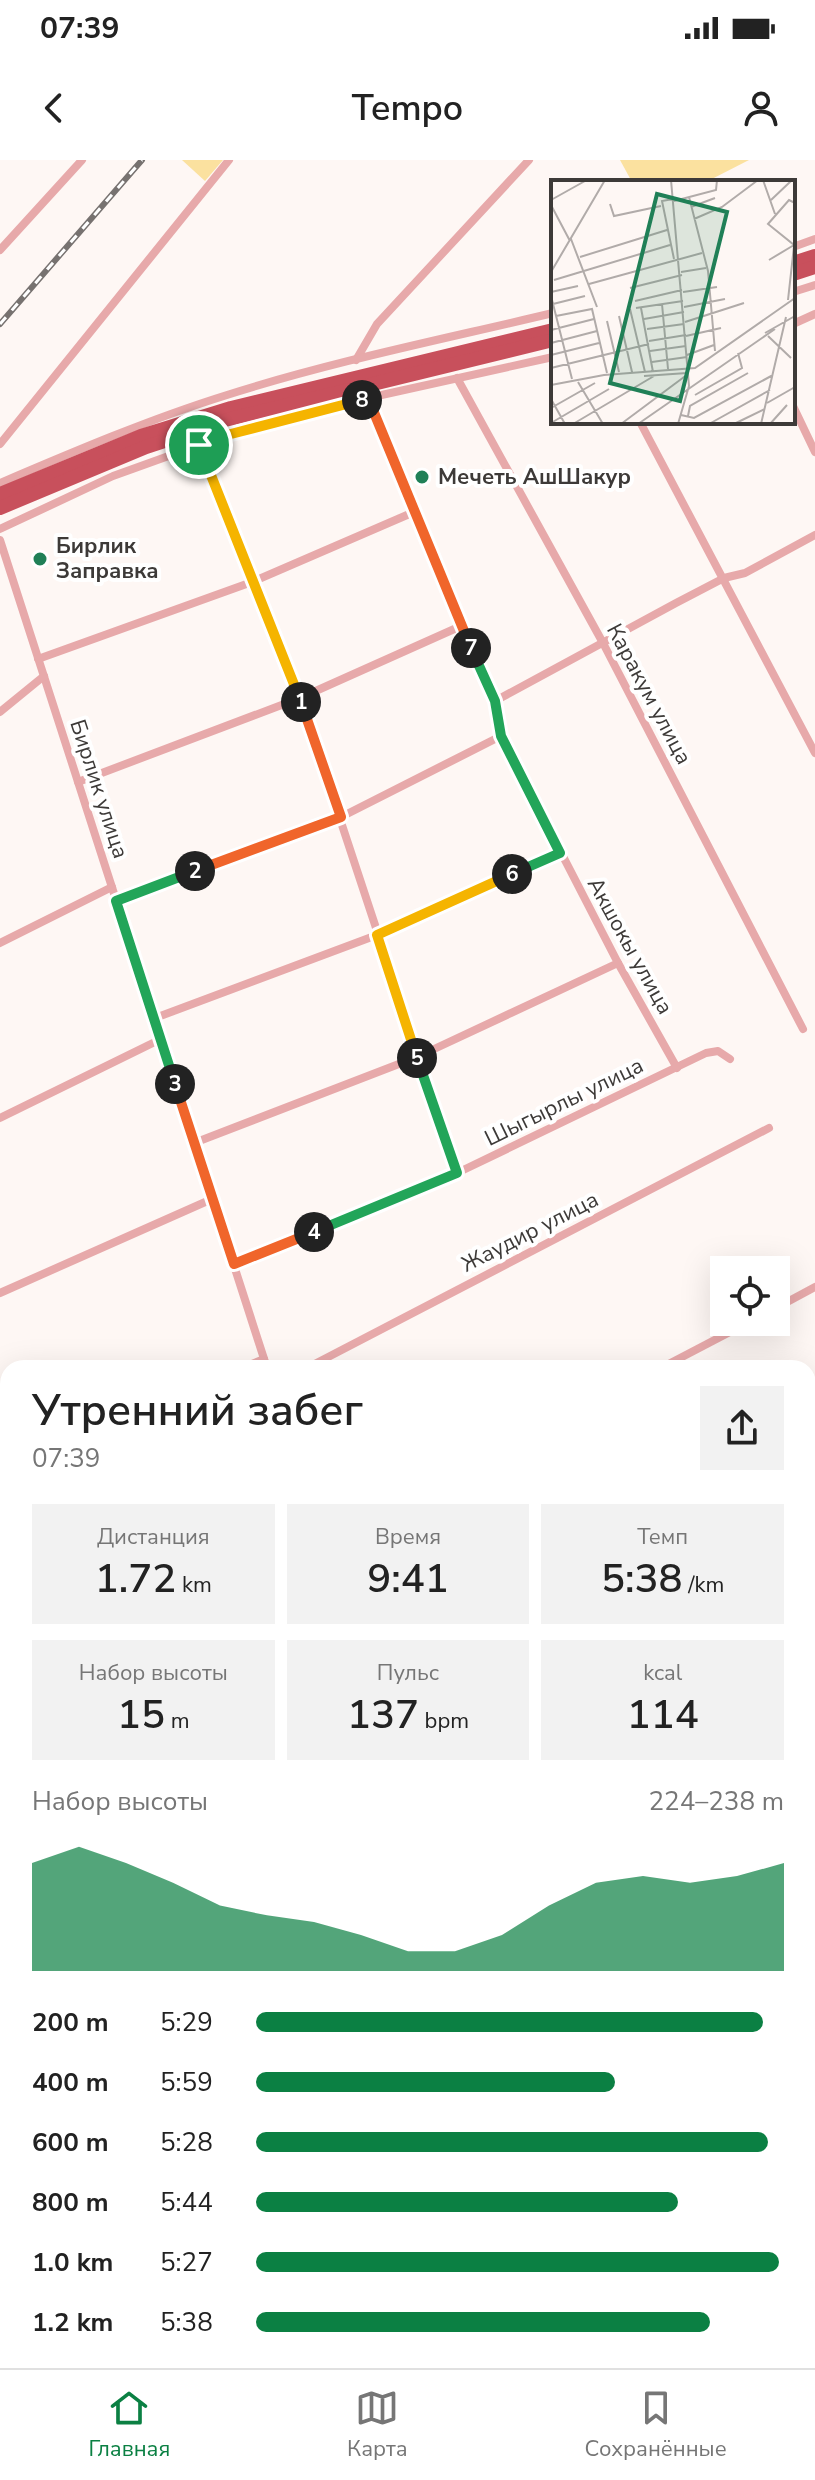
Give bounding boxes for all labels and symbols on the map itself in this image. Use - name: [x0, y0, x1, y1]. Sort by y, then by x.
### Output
- inset map: [551, 180, 795, 424]
- pin: 8: [342, 380, 382, 420]
- pin: [165, 411, 233, 479]
- place label: Мечеть АшШакур: [438, 462, 631, 492]
- marker: Мечеть АшШакур: [413, 468, 431, 486]
- place label: Бирлик Заправка: [56, 531, 159, 586]
- marker: Бирлик Заправка: [31, 550, 49, 568]
- street label: Каракум улица: [599, 618, 699, 770]
- pin: 7: [451, 628, 491, 668]
- pin: 1: [281, 682, 321, 722]
- street label: Бирлик улица: [62, 716, 136, 862]
- pin: 2: [175, 851, 215, 891]
- pin: 6: [492, 854, 532, 894]
- street label: Акшокы улица: [580, 872, 680, 1020]
- pin: 5: [397, 1038, 437, 1078]
- street label: Шыгырлы улица: [480, 1051, 648, 1153]
- pin: 3: [155, 1064, 195, 1104]
- street label: Жаудир улица: [456, 1185, 604, 1279]
- pin: 4: [294, 1212, 334, 1252]

